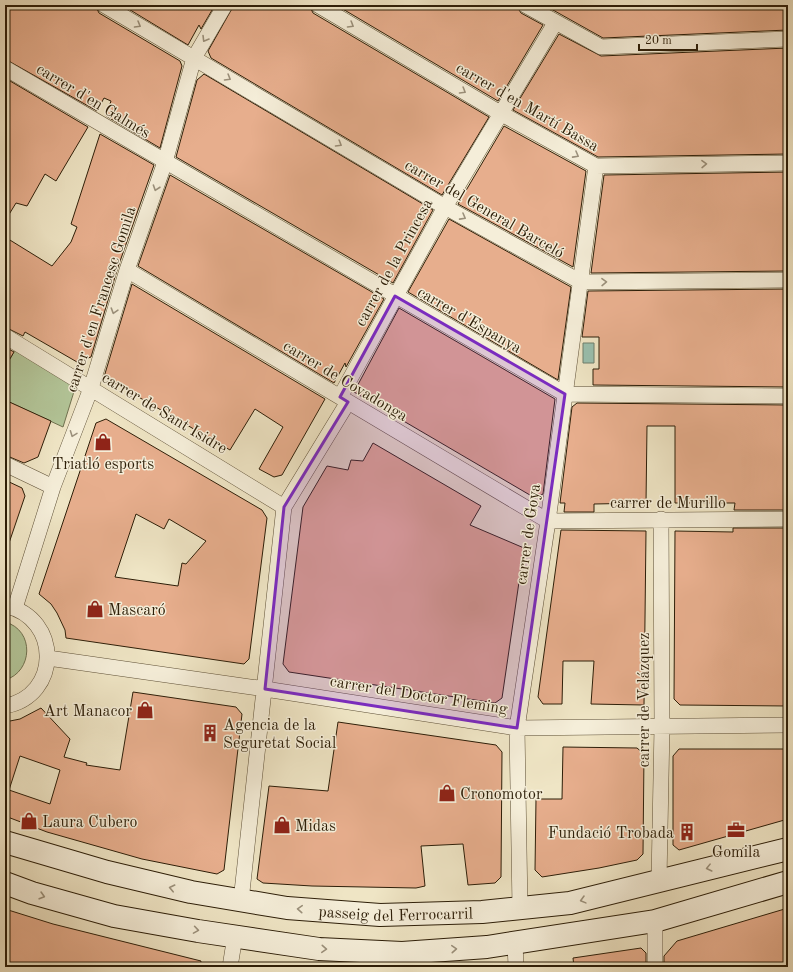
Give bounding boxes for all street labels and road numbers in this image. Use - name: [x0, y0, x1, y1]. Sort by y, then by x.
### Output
- street label: carrer d'en Martí Bassa: [453, 60, 601, 155]
- street label: carrer d'en Galmés: [33, 61, 153, 142]
- street label: carrer del General Barceló: [402, 158, 566, 262]
- street label: carrer de la Princesa: [353, 197, 436, 329]
- street label: carrer d'en Francesc Gomila: [64, 205, 140, 395]
- street label: carrer d'Espanya: [414, 284, 524, 357]
- street label: carrer de Covadonga: [280, 338, 410, 425]
- street label: carrer de Sant Isidre: [99, 370, 229, 457]
- street label: carrer de Goya: [514, 483, 544, 586]
- street label: carrer de Murillo: [610, 496, 726, 512]
- street label: carrer de Velázquez: [637, 632, 653, 768]
- street label: carrer del Doctor Fleming: [329, 674, 509, 718]
- street label: passeig del Ferrocarril: [318, 904, 473, 925]

